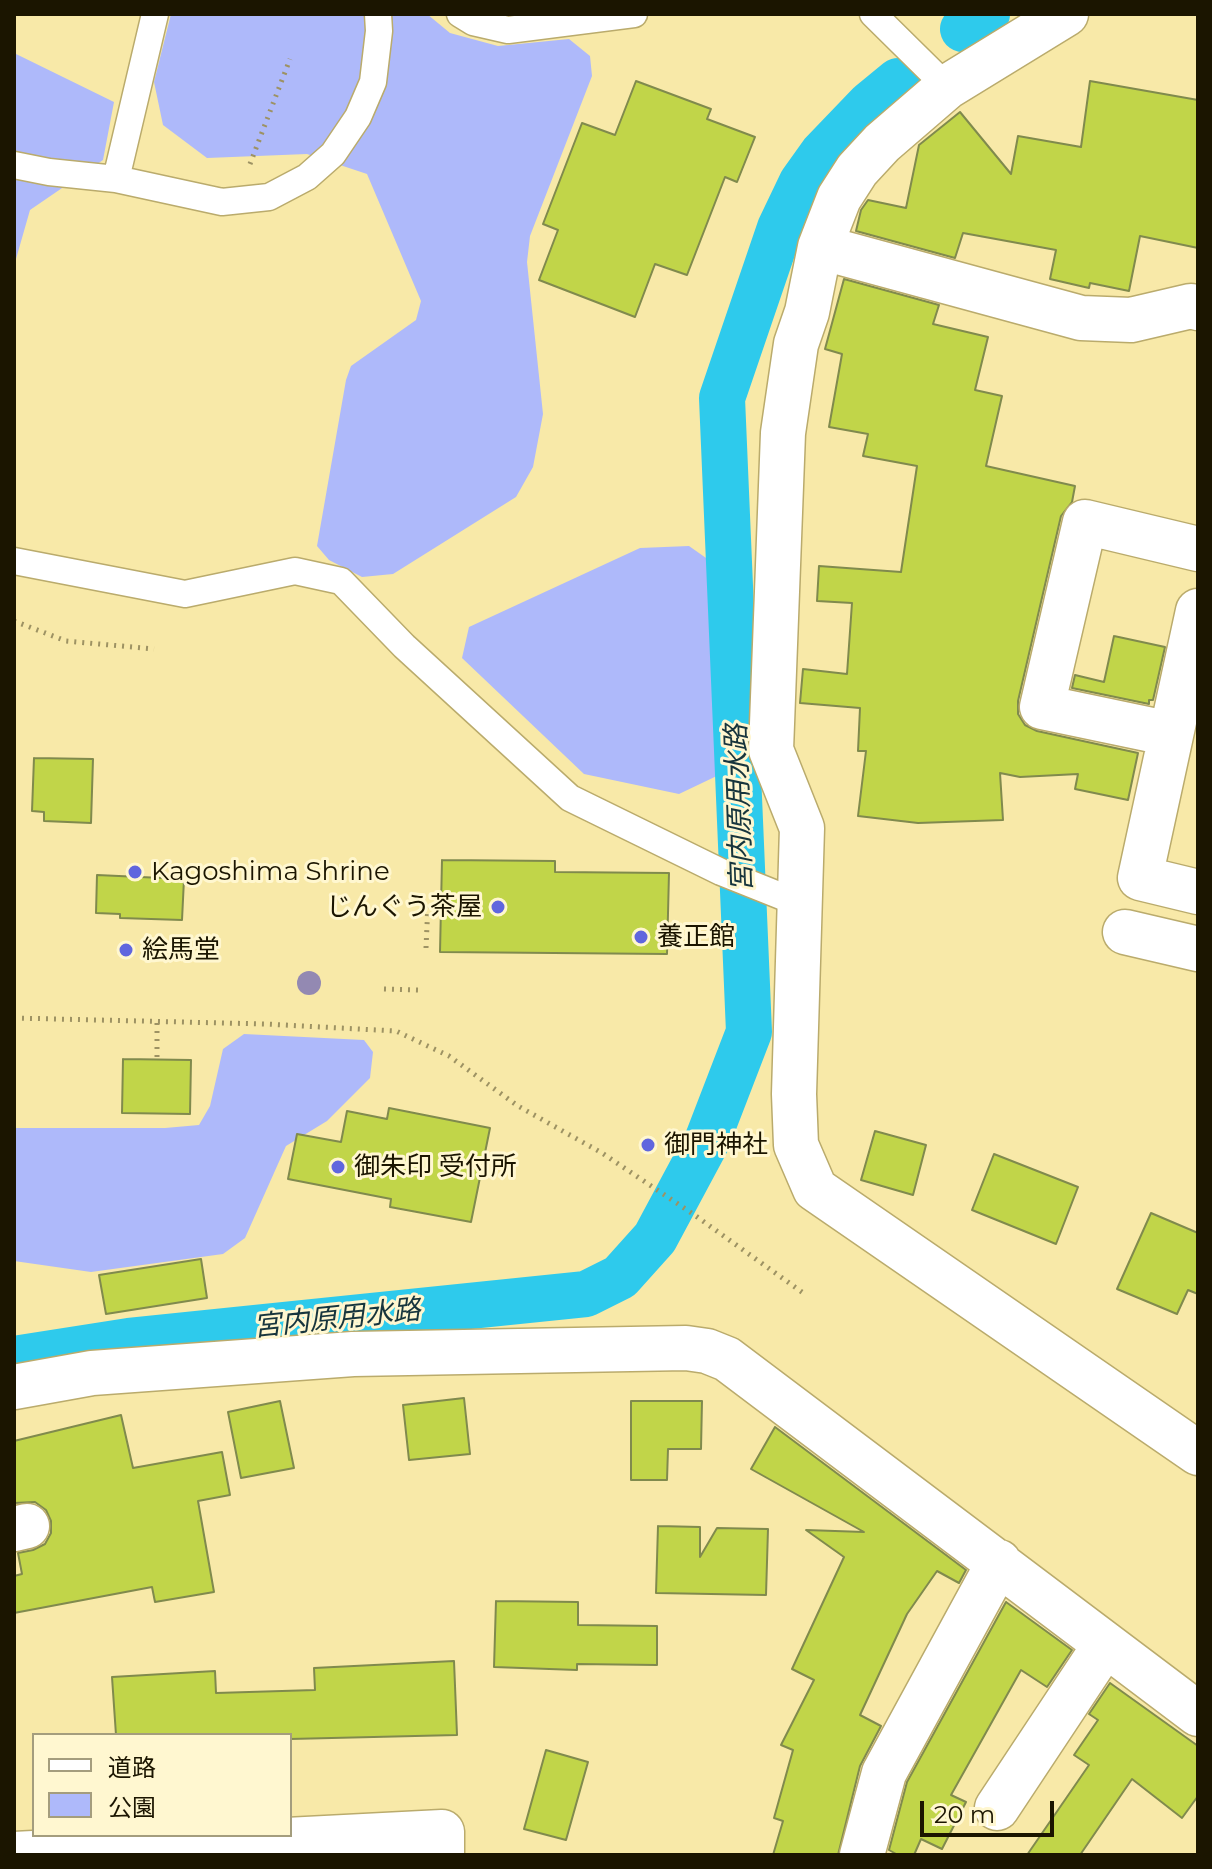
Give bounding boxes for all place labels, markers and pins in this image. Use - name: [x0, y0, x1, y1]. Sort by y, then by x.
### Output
- place label: Kagoshima Shrine: [151, 856, 390, 888]
- marker: Kagoshima Shrine: [126, 863, 144, 881]
- place label: じんぐう茶屋: [326, 891, 482, 923]
- marker: じんぐう茶屋: [489, 898, 507, 916]
- place label: 養正館: [657, 921, 735, 953]
- marker: 養正館: [632, 928, 650, 946]
- place label: 絵馬堂: [142, 934, 220, 966]
- marker: 絵馬堂: [117, 941, 135, 959]
- place label: 御門神社: [664, 1129, 768, 1161]
- marker: 御門神社: [639, 1136, 657, 1154]
- place label: 御朱印 受付所: [354, 1151, 517, 1183]
- marker: 御朱印 受付所: [329, 1158, 347, 1176]

